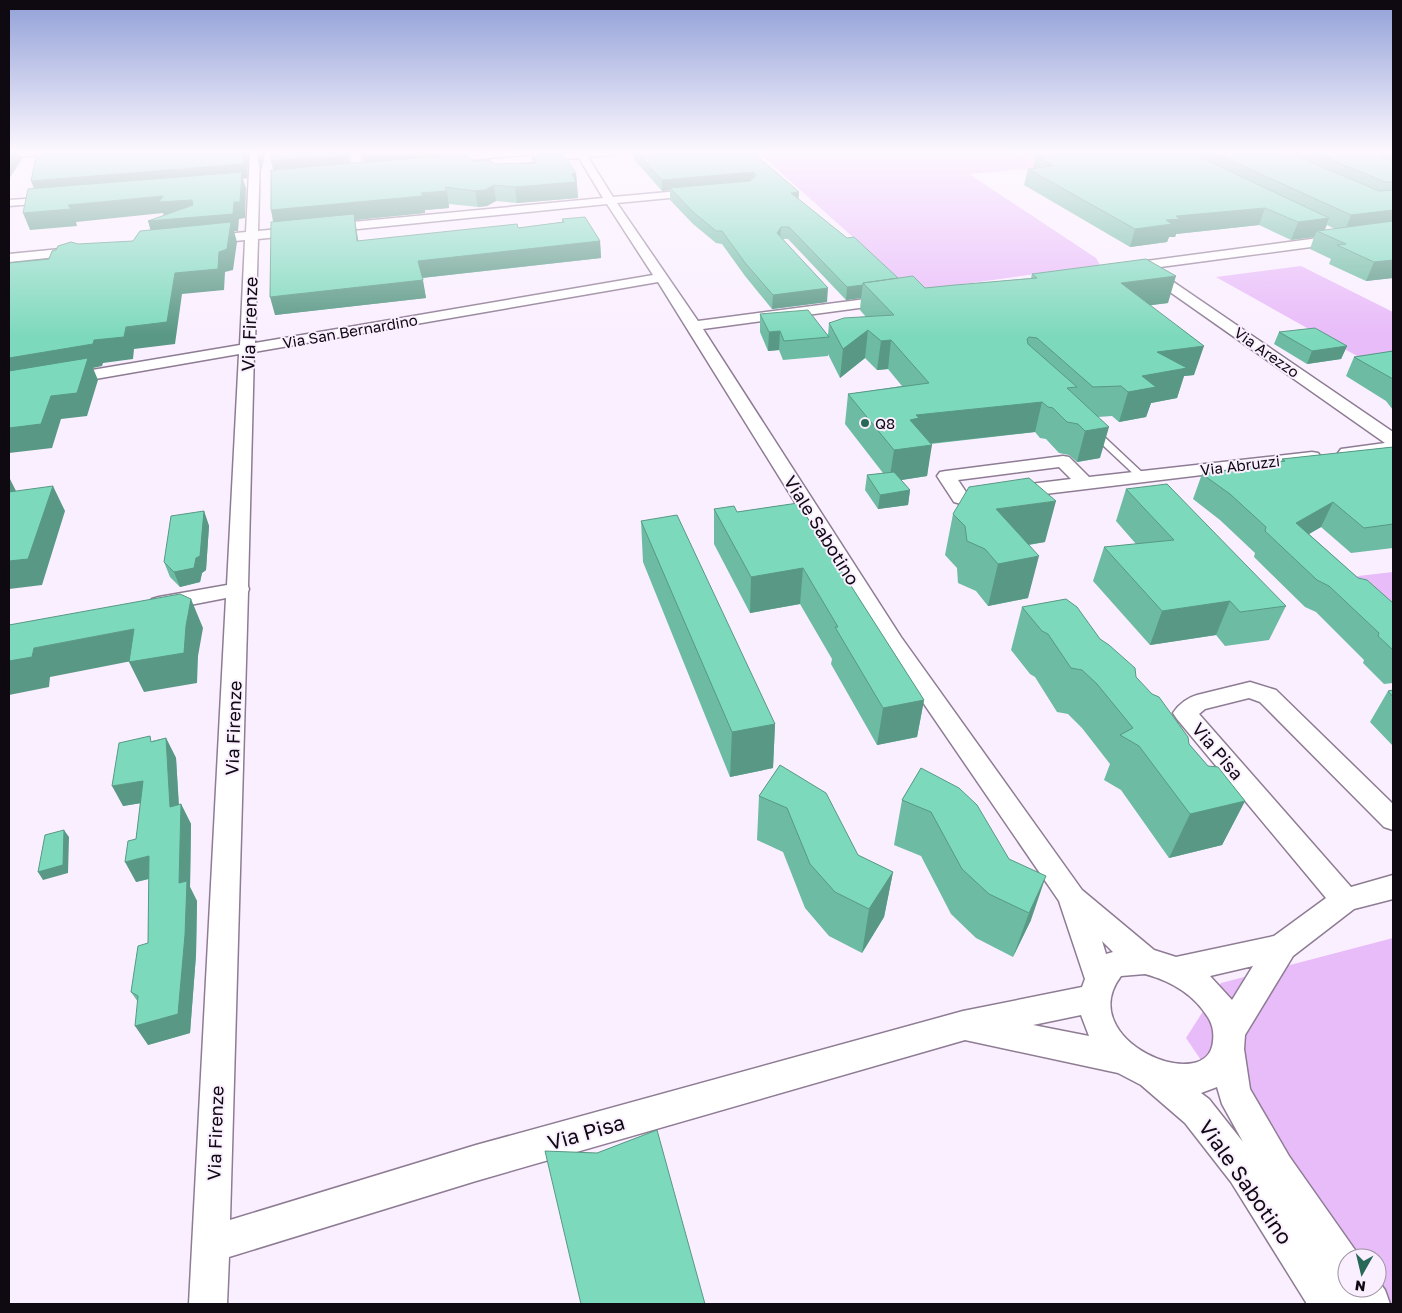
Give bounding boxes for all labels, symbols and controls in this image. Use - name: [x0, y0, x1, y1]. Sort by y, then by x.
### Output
- street label: Via Firenze: [236, 276, 262, 372]
- street label: Via San Bernardino: [281, 310, 419, 352]
- street label: Via Arezzo: [1231, 323, 1303, 381]
- place label: Q8: [875, 414, 895, 432]
- marker: Q8: [859, 417, 871, 429]
- street label: Via Abruzzi: [1199, 451, 1281, 479]
- street label: Viale Sabotino: [780, 471, 864, 589]
- street label: Via Firenze: [220, 680, 246, 776]
- street label: Via Pisa: [1188, 718, 1248, 784]
- street label: Via Firenze: [202, 1085, 228, 1181]
- street label: Via Pisa: [544, 1109, 628, 1155]
- street label: Viale Sabotino: [1194, 1115, 1298, 1249]
- north arrow: [1337, 1248, 1387, 1298]
- text: N: [1354, 1277, 1367, 1296]

